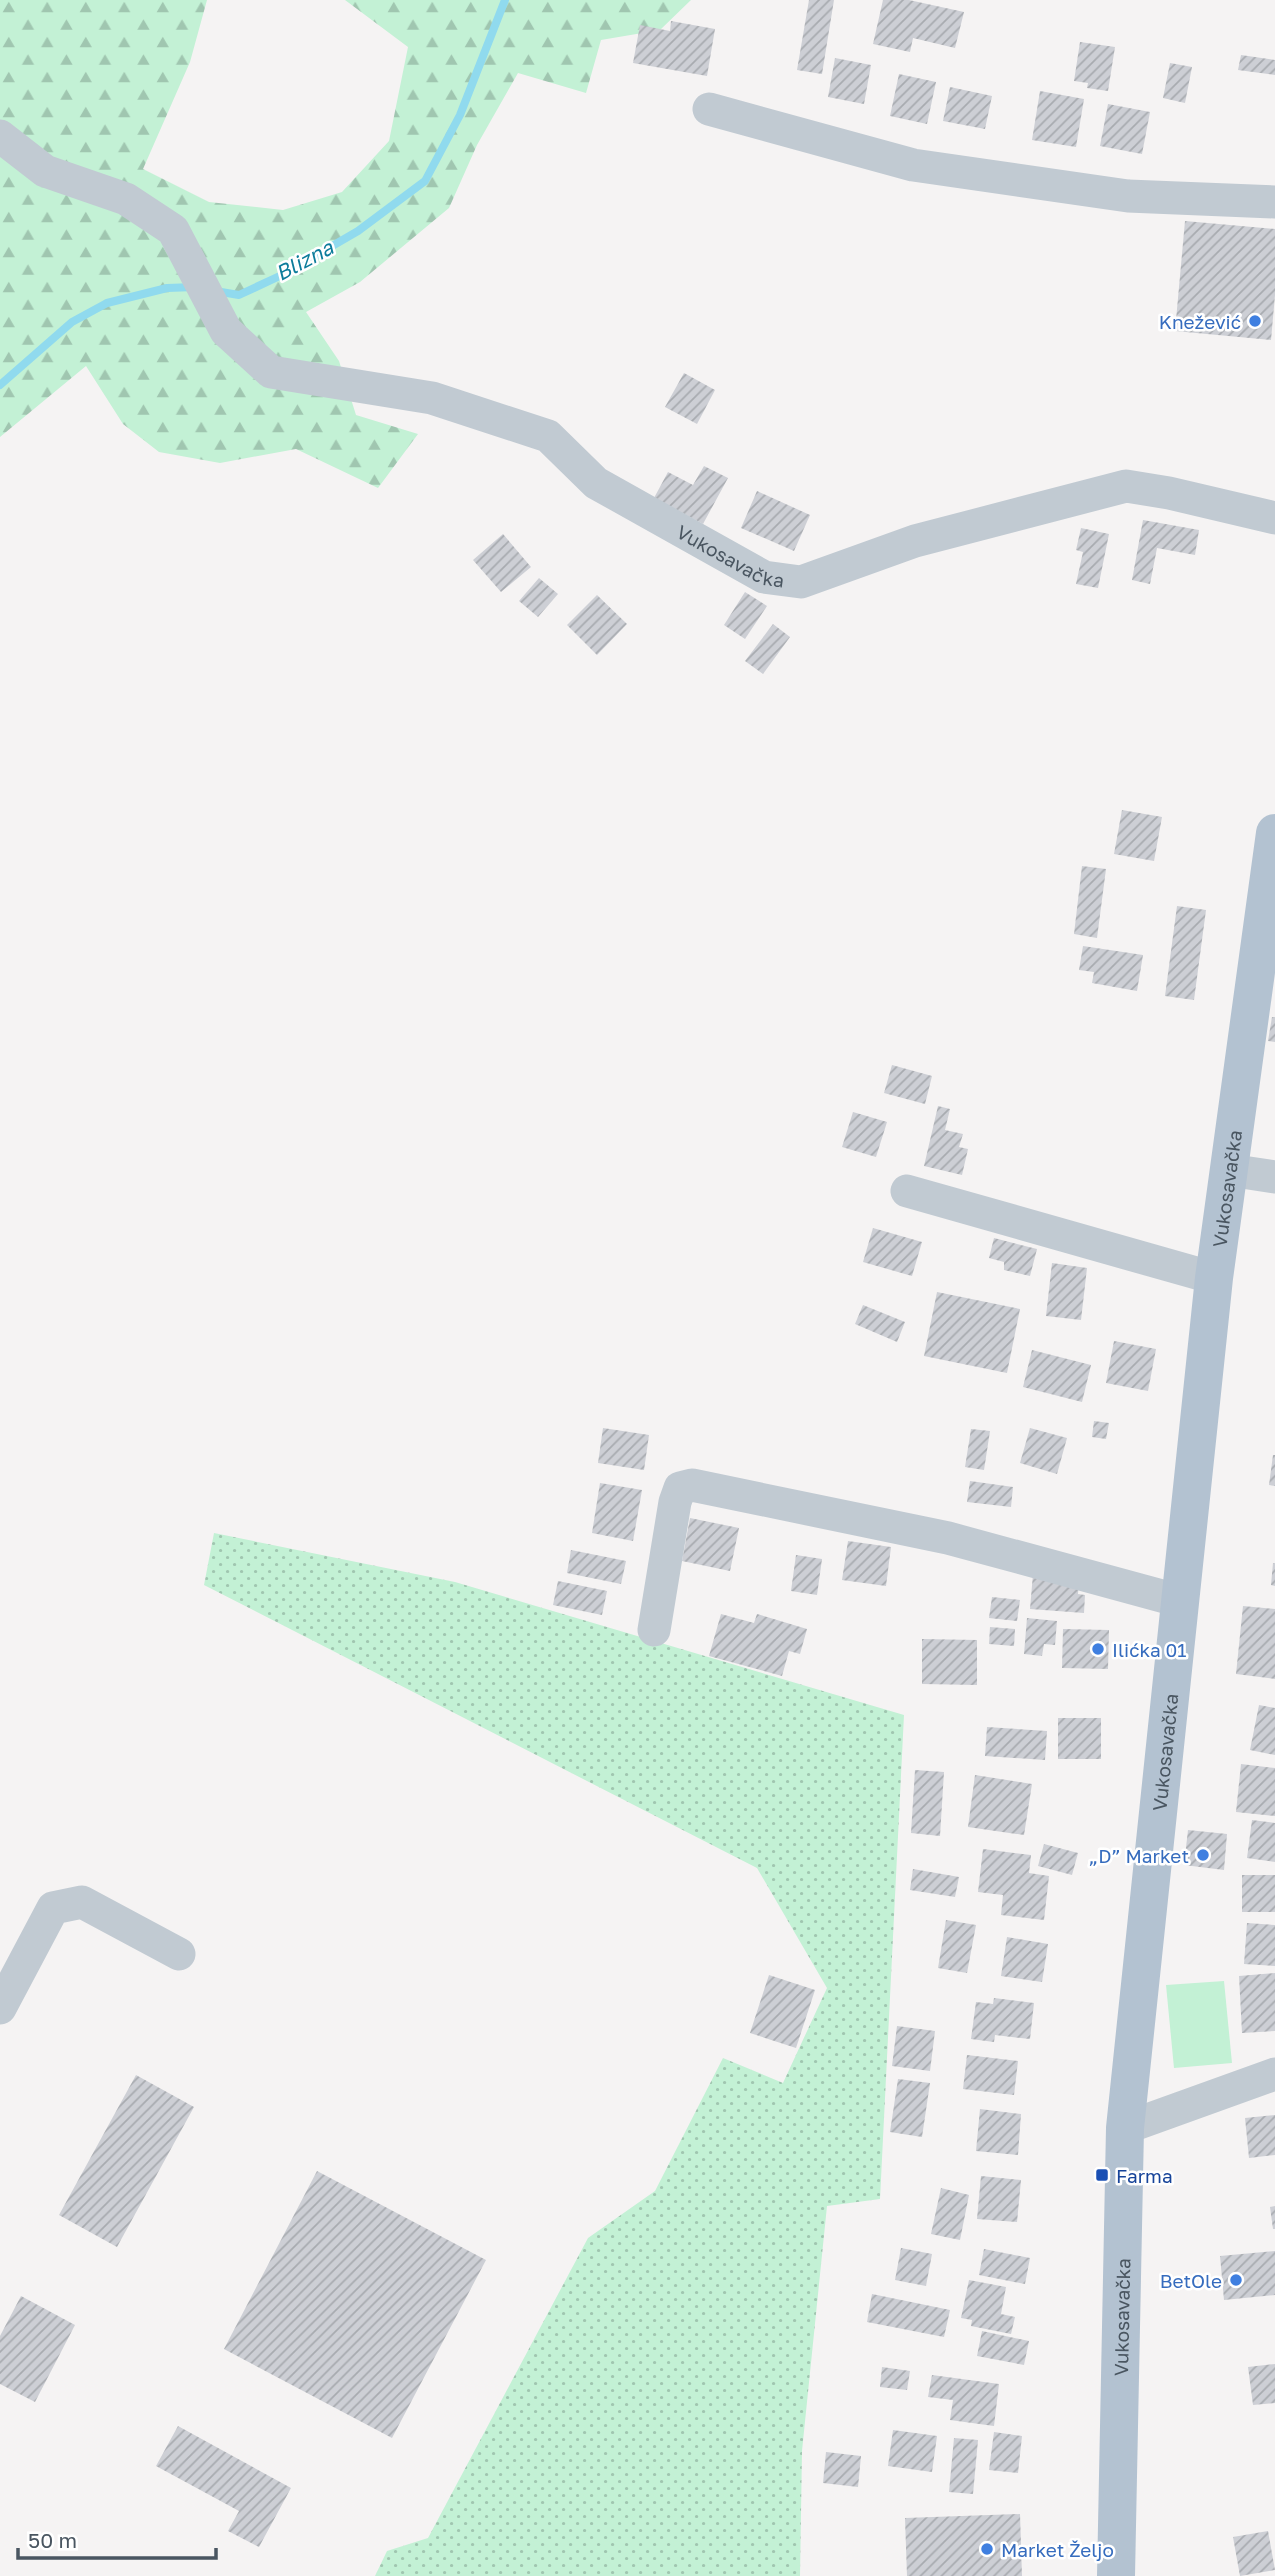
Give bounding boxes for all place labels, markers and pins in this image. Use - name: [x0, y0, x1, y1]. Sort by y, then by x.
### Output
- place label: Knežević: [1159, 310, 1241, 333]
- marker: Knežević: [1247, 313, 1263, 329]
- place label: Ilićka 01: [1112, 1638, 1187, 1661]
- marker: Ilićka 01: [1090, 1641, 1106, 1657]
- place label: „D” Market: [1089, 1844, 1189, 1867]
- marker: „D” Market: [1195, 1847, 1211, 1863]
- place label: Farma: [1116, 2164, 1173, 2187]
- marker: Farma: [1094, 2167, 1110, 2183]
- place label: BetOle: [1160, 2269, 1222, 2292]
- marker: BetOle: [1228, 2272, 1244, 2288]
- place label: Market Željo: [1001, 2538, 1114, 2561]
- marker: Market Željo: [979, 2541, 995, 2557]

